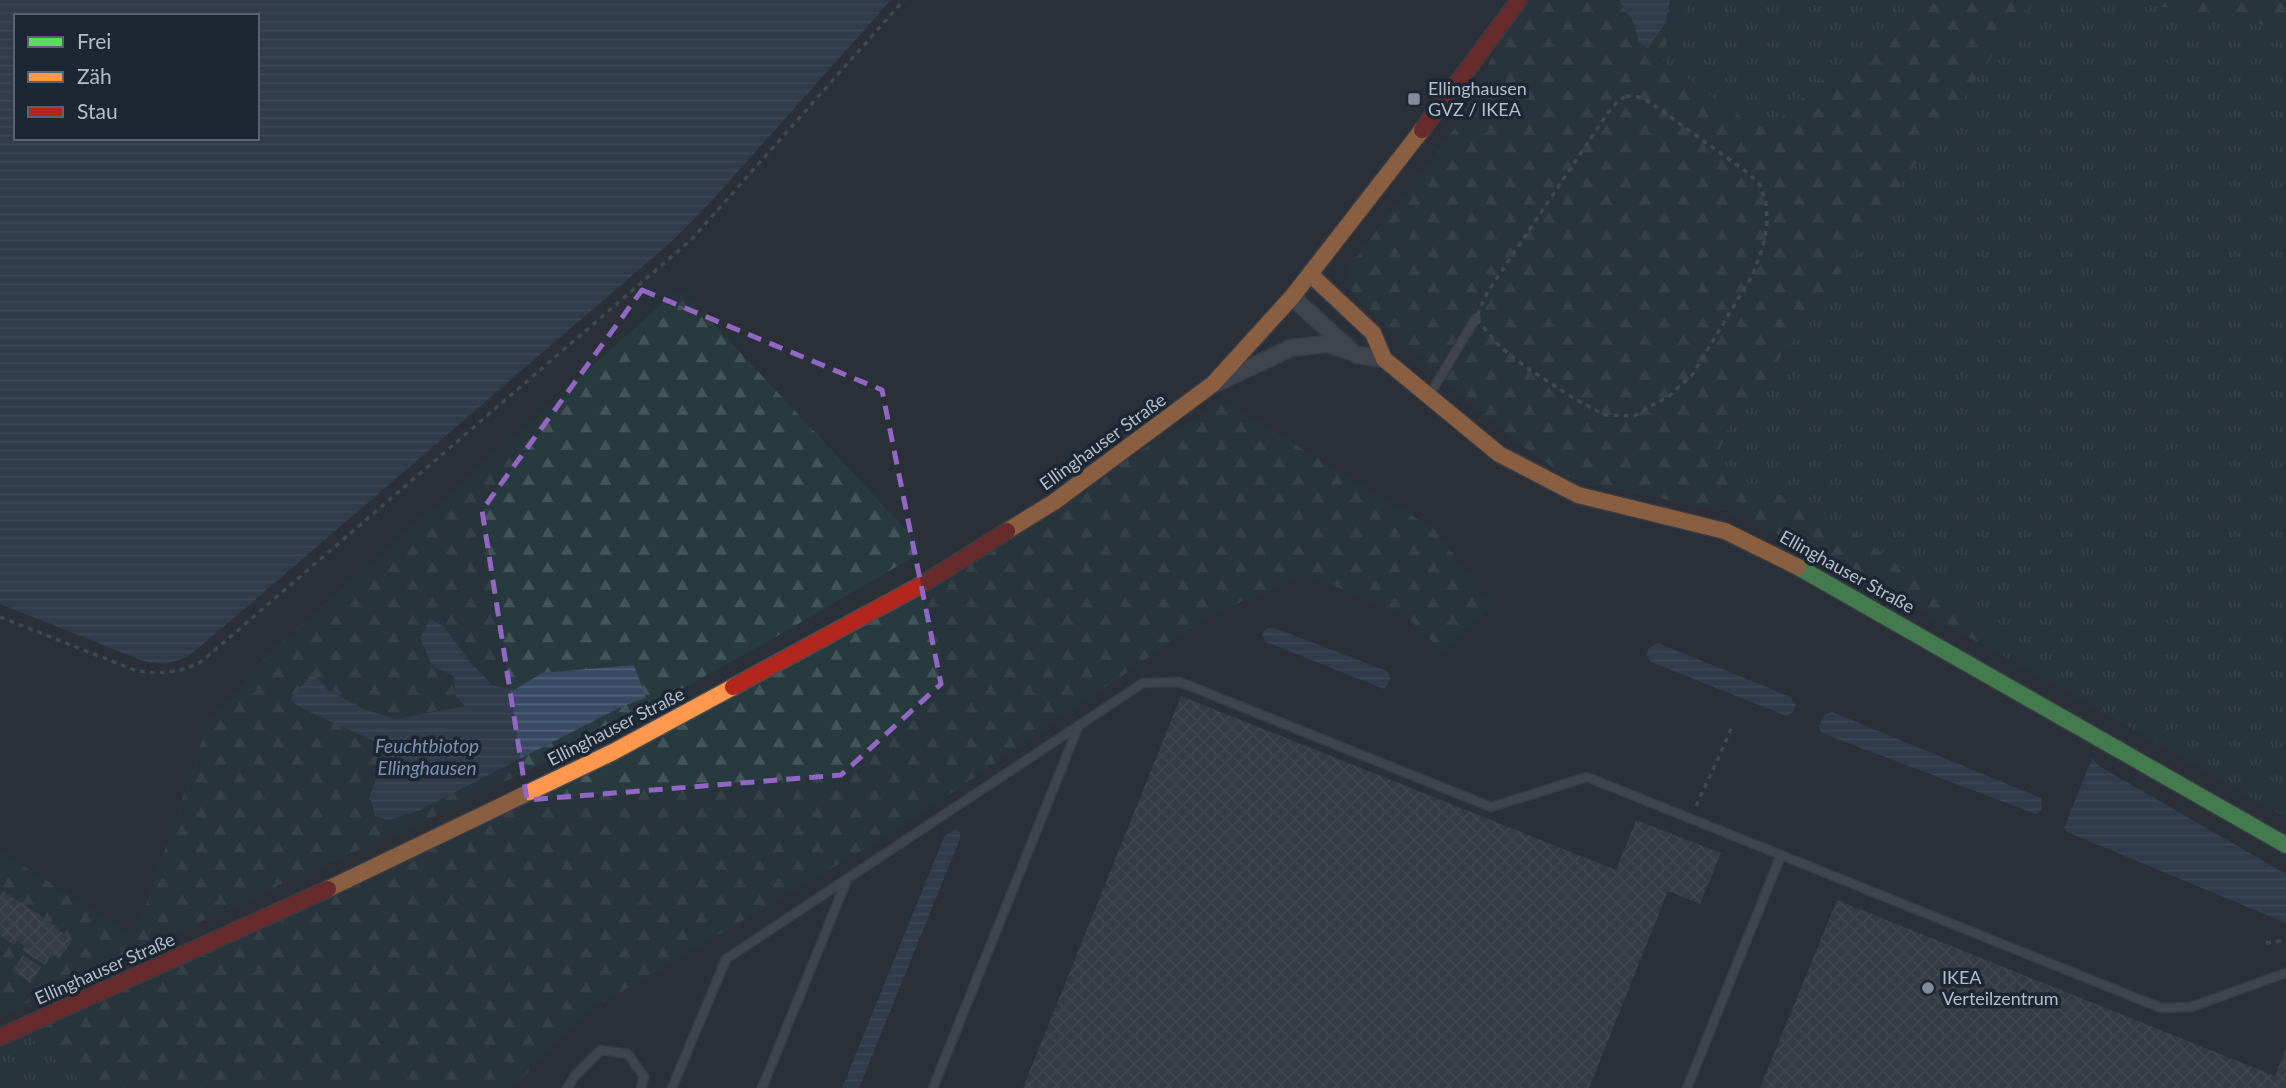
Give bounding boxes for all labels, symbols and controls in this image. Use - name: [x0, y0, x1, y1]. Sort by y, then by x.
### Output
- legend: [14, 14, 259, 140]
- text: Frei: [77, 28, 111, 53]
- text: Zäh: [77, 63, 112, 88]
- place label: Ellinghausen GVZ / IKEA: [1428, 77, 1527, 120]
- marker: Ellinghausen GVZ / IKEA: [1406, 91, 1422, 107]
- text: Stau: [77, 98, 118, 123]
- street label: Ellinghauser Straße: [1035, 388, 1170, 494]
- street label: Ellinghauser Straße: [1776, 525, 1919, 617]
- street label: Ellinghauser Straße: [543, 682, 688, 770]
- water label: Feuchtbiotop Ellinghausen: [375, 734, 479, 779]
- street label: Ellinghauser Straße: [31, 927, 178, 1009]
- place label: IKEA Verteilzentrum: [1942, 966, 2059, 1009]
- marker: IKEA Verteilzentrum: [1920, 980, 1936, 996]

